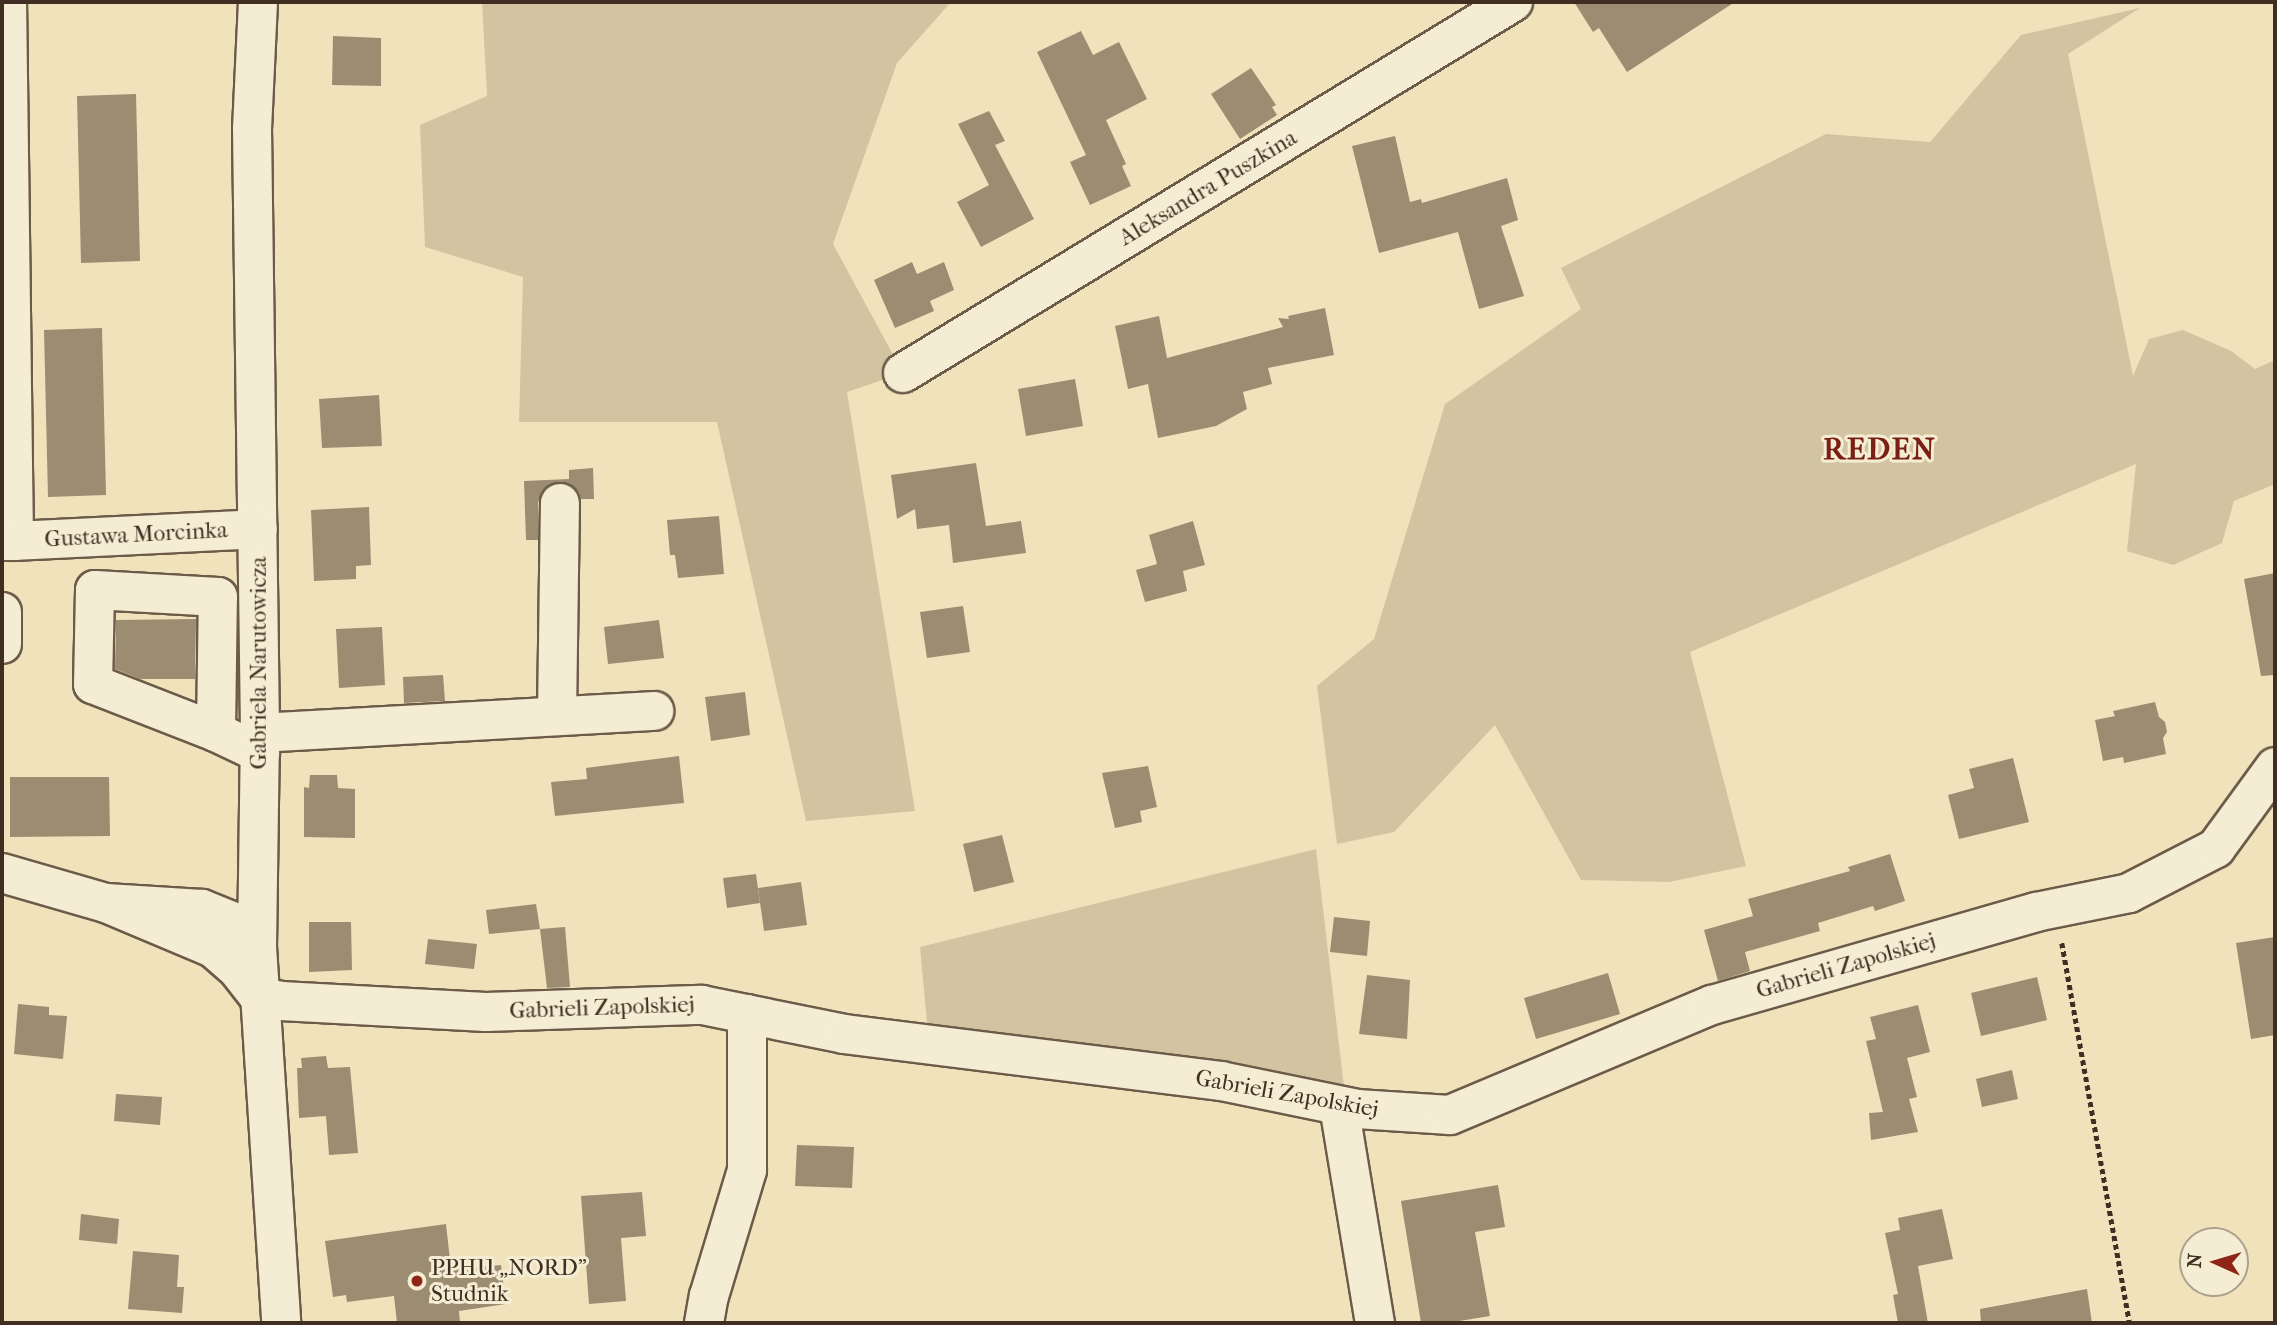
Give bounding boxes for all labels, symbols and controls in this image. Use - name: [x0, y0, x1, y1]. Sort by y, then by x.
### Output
- street label: Aleksandra Puszkina: [1114, 124, 1302, 252]
- district label: REDEN: [1824, 432, 1936, 468]
- street label: Gustawa Morcinka: [44, 516, 228, 554]
- street label: Gabriela Narutowicza: [245, 557, 273, 769]
- street label: Gabrieli Zapolskiej: [1753, 927, 1939, 1005]
- street label: Gabrieli Zapolskiej: [509, 991, 695, 1025]
- street label: Gabrieli Zapolskiej: [1193, 1064, 1381, 1124]
- north arrow: [2179, 1227, 2249, 1297]
- text: N: [2184, 1253, 2207, 1269]
- place label: PPHU „NORD” Studnik: [431, 1254, 587, 1308]
- marker: PPHU „NORD” Studnik: [409, 1273, 425, 1289]

